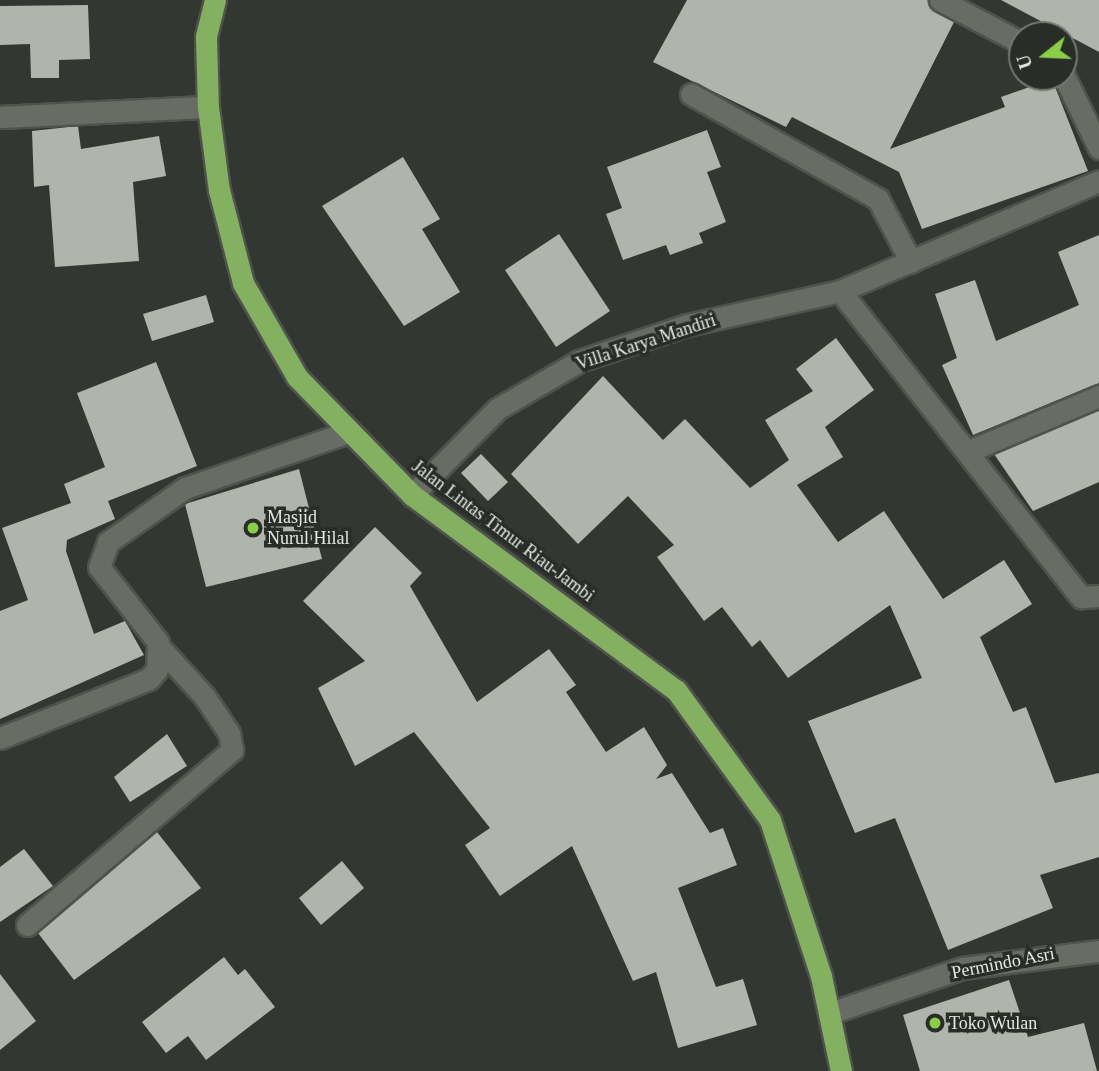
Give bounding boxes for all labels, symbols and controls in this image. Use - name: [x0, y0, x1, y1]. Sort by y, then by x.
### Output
- north arrow: [1008, 21, 1078, 91]
- text: U: [1012, 52, 1037, 72]
- street label: Villa Karya Mandiri: [573, 309, 719, 375]
- street label: Jalan Lintas Timur Riau-Jambi: [408, 455, 598, 607]
- place label: Masjid Nurul Hilal: [267, 507, 349, 550]
- marker: Masjid Nurul Hilal: [245, 520, 261, 536]
- street label: Permindo Asri: [949, 942, 1057, 984]
- place label: Toko Wulan: [949, 1012, 1037, 1034]
- marker: Toko Wulan: [927, 1015, 943, 1031]

